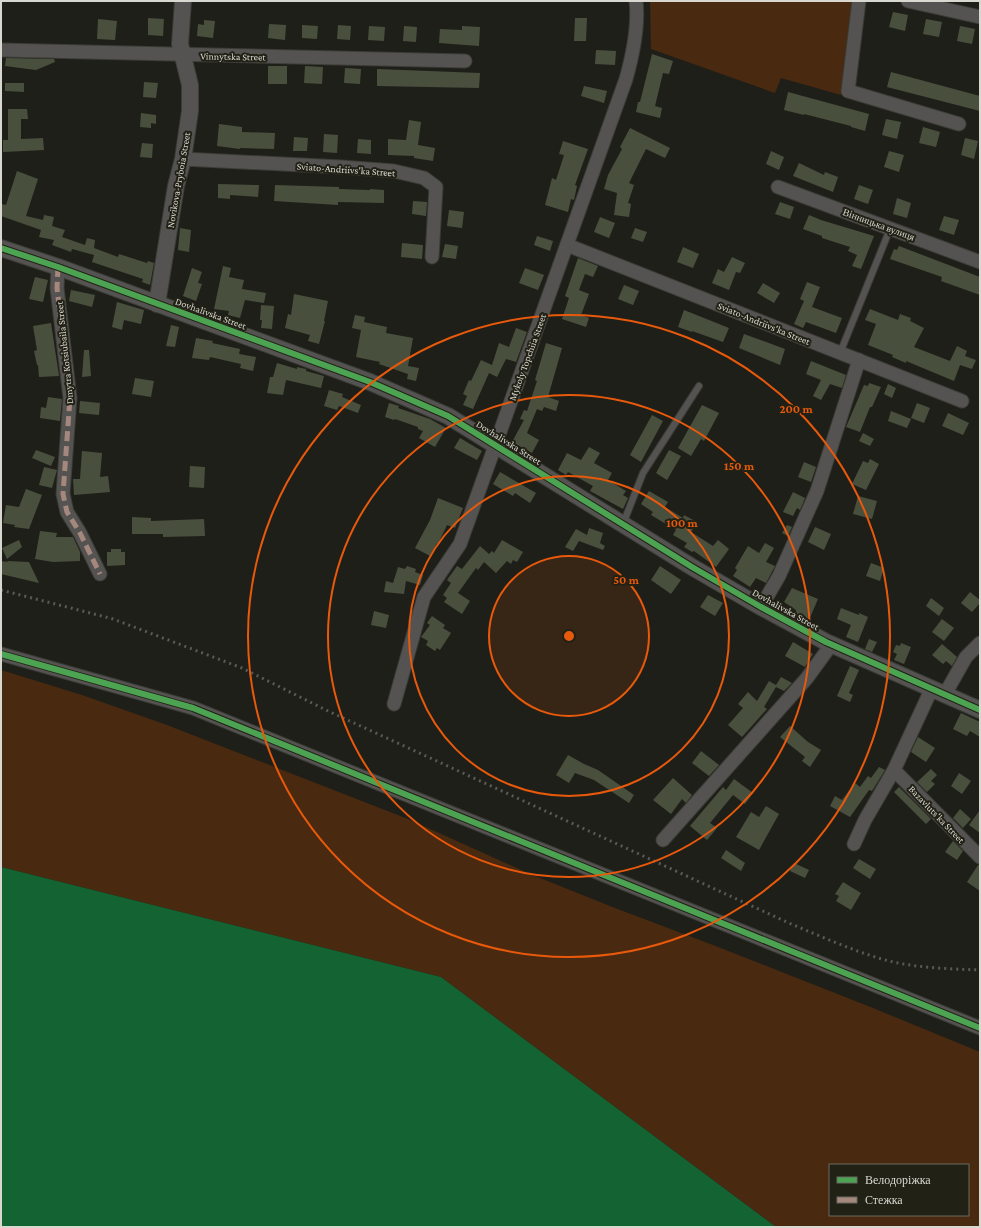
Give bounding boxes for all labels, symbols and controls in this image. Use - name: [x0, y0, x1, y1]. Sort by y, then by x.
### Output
- street label: Vinnytska Street: [200, 50, 266, 63]
- street label: Novikova-Pryboia Street: [165, 131, 192, 229]
- street label: Sviato-Andriivs'ka Street: [296, 161, 396, 178]
- street label: Вінницька вулиця: [841, 206, 917, 243]
- street label: Dovhalivska Street: [174, 296, 248, 332]
- street label: Dmytra Kotsiubaila Street: [54, 300, 75, 405]
- street label: Sviato-Andriivs'ka Street: [716, 300, 812, 347]
- street label: Mykoly Topchiia Street: [507, 312, 549, 402]
- text: 200 m: [779, 402, 813, 416]
- street label: Dovhalivska Street: [474, 418, 544, 467]
- text: 150 m: [724, 459, 755, 473]
- text: 100 m: [666, 516, 699, 530]
- text: 50 m: [613, 573, 640, 587]
- street label: Dovhalivska Street: [750, 587, 822, 633]
- centre of rings: [562, 629, 576, 643]
- street label: Bazavluts'ka Street: [906, 783, 967, 846]
- legend: [829, 1164, 969, 1216]
- text: Велодоріжка: [865, 1173, 931, 1187]
- text: Стежка: [865, 1193, 903, 1207]

